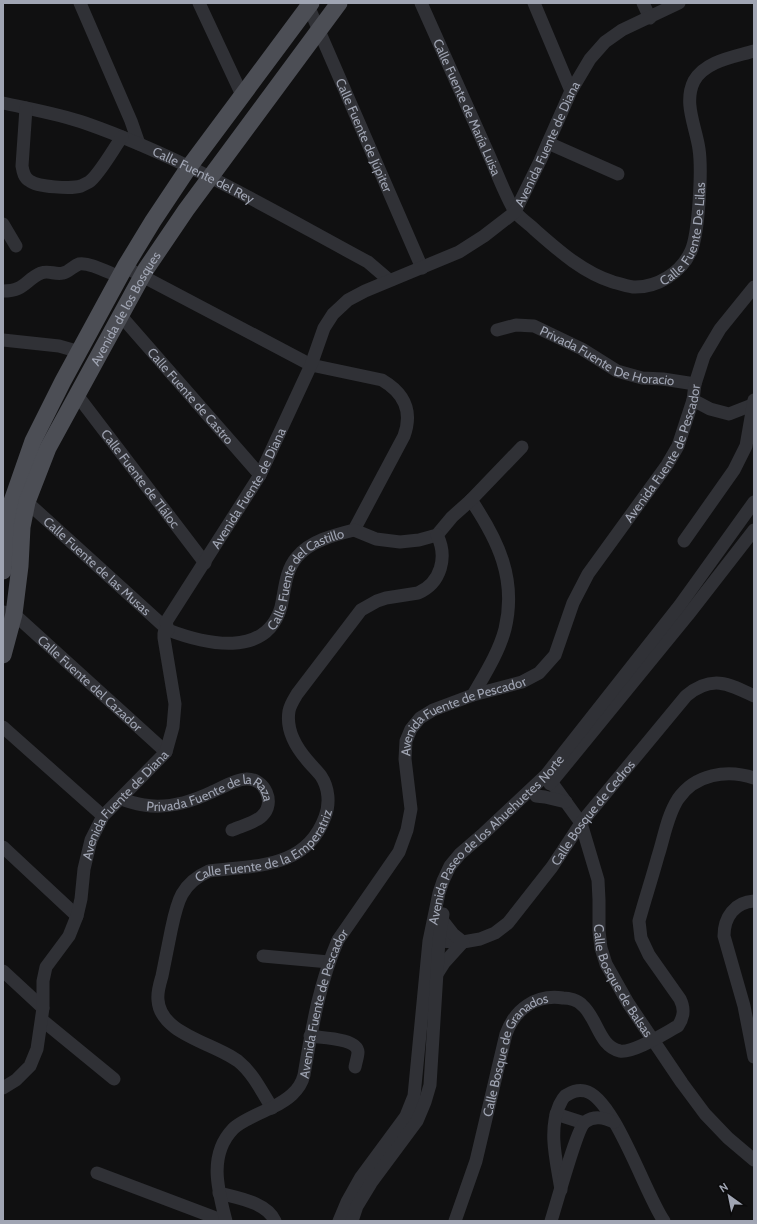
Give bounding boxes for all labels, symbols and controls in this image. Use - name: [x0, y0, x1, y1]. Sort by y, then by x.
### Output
- street label: Calle Fuente de María Luisa: [430, 36, 505, 179]
- street label: Calle Fuente de Júpiter: [333, 76, 396, 195]
- street label: Avenida Fuente de Diana: [511, 77, 584, 209]
- street label: Calle Fuente del Rey: [150, 143, 258, 207]
- street label: Calle Fuente De Lilas: [656, 181, 708, 289]
- street label: Avenida de los Bosques: [87, 247, 164, 368]
- street label: Privada Fuente De Horacio: [537, 322, 676, 389]
- street label: Calle Fuente de Castro: [144, 344, 237, 447]
- street label: Avenida Fuente de Pescador: [620, 382, 703, 525]
- street label: Avenida Fuente de Diana: [207, 425, 289, 551]
- street label: Calle Fuente de Tláloc: [98, 426, 183, 531]
- street label: Calle Fuente de las Musas: [40, 513, 155, 619]
- street label: Calle Fuente del Castillo: [263, 525, 346, 633]
- street label: Calle Fuente del Cazador: [34, 632, 146, 735]
- street label: Avenida Fuente de Pescador: [397, 673, 530, 756]
- street label: Avenida Fuente de Diana: [79, 746, 172, 861]
- street label: Avenida Paseo de los Ahuehuetes Norte: [425, 751, 567, 926]
- street label: Calle Bosque de Cedros: [547, 756, 638, 868]
- text: Privada Fuente de la Raza: [146, 771, 277, 814]
- street label: Privada Fuente de la Raza: [134, 796, 274, 814]
- street label: Calle Fuente de la Emperatriz: [191, 808, 335, 885]
- street label: Calle Bosque de Balsas: [591, 924, 657, 1041]
- street label: Avenida Fuente de Pescador: [296, 925, 352, 1079]
- street label: Calle Bosque de Granados: [479, 990, 550, 1118]
- north arrow: [709, 1176, 749, 1216]
- text: N: [716, 1180, 731, 1196]

